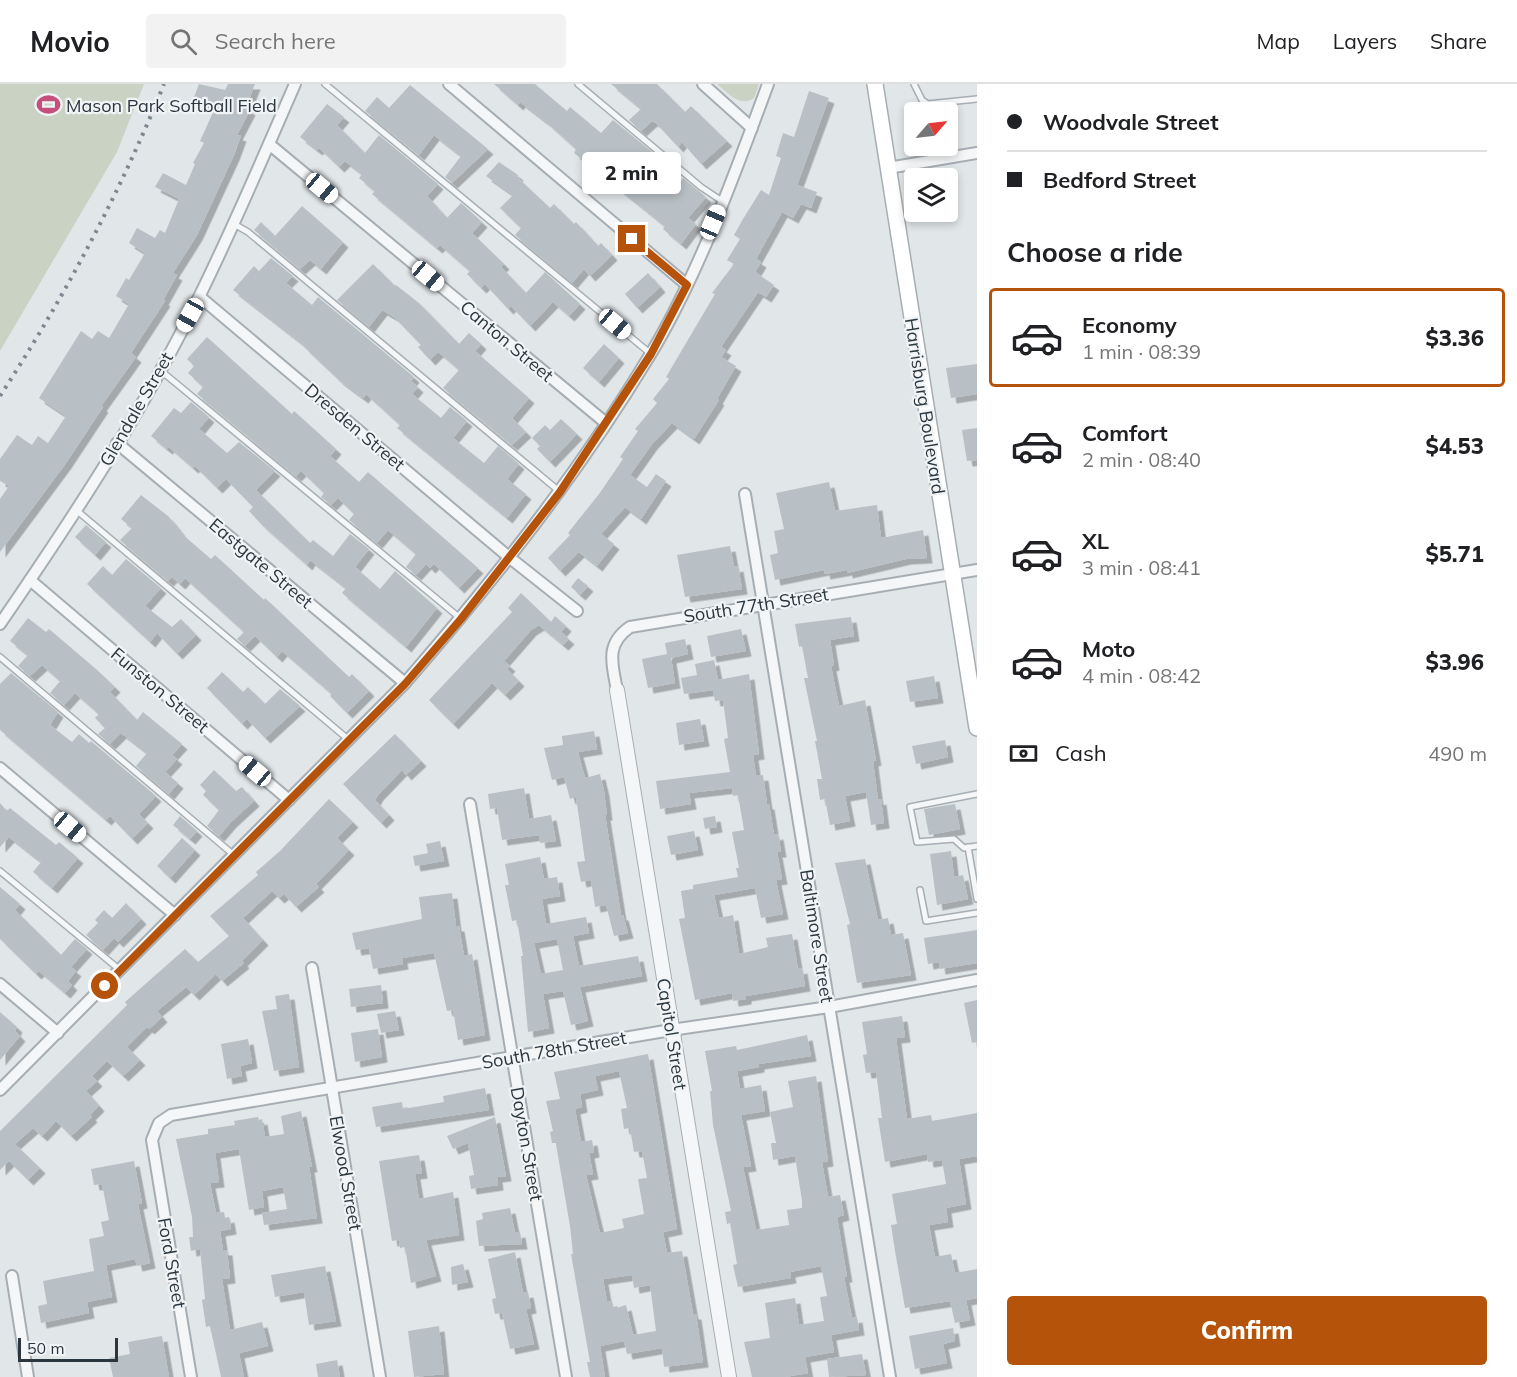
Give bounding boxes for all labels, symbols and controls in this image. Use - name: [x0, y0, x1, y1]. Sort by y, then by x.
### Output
- search box: [146, 14, 566, 68]
- text: Movio: [30, 24, 110, 59]
- icon: search: [167, 25, 200, 58]
- text: Search here: [215, 27, 336, 55]
- text: Map: [1257, 28, 1300, 54]
- text: Layers: [1333, 28, 1397, 54]
- text: Share: [1430, 28, 1487, 54]
- sports icon: Mason Park Softball Field: [35, 92, 61, 118]
- place label: Mason Park Softball Field: [66, 94, 277, 117]
- north arrow: [904, 102, 958, 156]
- map controls: [904, 102, 958, 222]
- text: Woodvale Street: [1043, 108, 1218, 136]
- callout: 2 min: [582, 152, 682, 194]
- text: 2 min: [605, 160, 658, 185]
- text: Bedford Street: [1043, 166, 1196, 194]
- button: layers: [904, 168, 958, 222]
- car: [302, 170, 342, 206]
- car: [698, 202, 728, 242]
- route end: [618, 225, 645, 252]
- text: Choose a ride: [1007, 235, 1183, 269]
- car: [408, 258, 448, 294]
- car: [173, 295, 207, 335]
- street label: Canton Street: [456, 295, 558, 387]
- car: [595, 306, 635, 342]
- icon: car: [1010, 311, 1064, 365]
- text: Economy: [1082, 311, 1177, 339]
- street label: Harrisburg Boulevard: [900, 316, 950, 496]
- text: $3.36: [1425, 324, 1484, 352]
- text: 1 min · 08:39: [1082, 339, 1201, 364]
- street label: Glendale Street: [94, 348, 178, 470]
- street label: Dresden Street: [300, 378, 410, 476]
- icon: car: [1010, 419, 1064, 473]
- text: Comfort: [1082, 419, 1168, 447]
- text: $4.53: [1425, 432, 1484, 460]
- text: 2 min · 08:40: [1082, 447, 1201, 472]
- street label: Eastgate Street: [204, 513, 318, 613]
- icon: car: [1010, 527, 1064, 581]
- text: XL: [1082, 527, 1109, 555]
- text: $5.71: [1425, 540, 1484, 568]
- text: 3 min · 08:41: [1082, 555, 1201, 580]
- street label: South 77th Street: [682, 582, 830, 628]
- icon: car: [1010, 635, 1064, 689]
- text: Moto: [1082, 635, 1135, 663]
- street label: Funston Street: [106, 642, 214, 738]
- text: $3.96: [1425, 648, 1484, 676]
- text: 4 min · 08:42: [1082, 663, 1201, 688]
- icon: cash: [1007, 737, 1040, 770]
- text: Cash: [1055, 739, 1107, 767]
- text: 490 m: [1428, 741, 1487, 766]
- car: [235, 753, 275, 789]
- car: [50, 809, 90, 845]
- street label: Baltimore Street: [795, 868, 839, 1004]
- route start: [91, 972, 118, 999]
- street label: Capitol Street: [652, 976, 692, 1092]
- street label: South 78th Street: [480, 1026, 628, 1074]
- street label: Dayton Street: [506, 1085, 548, 1203]
- street label: Elwood Street: [325, 1114, 367, 1232]
- street label: Ford Street: [153, 1216, 191, 1310]
- button: Confirm: [1007, 1296, 1487, 1365]
- scale bar: [18, 1335, 118, 1362]
- text: 50 m: [27, 1338, 64, 1358]

